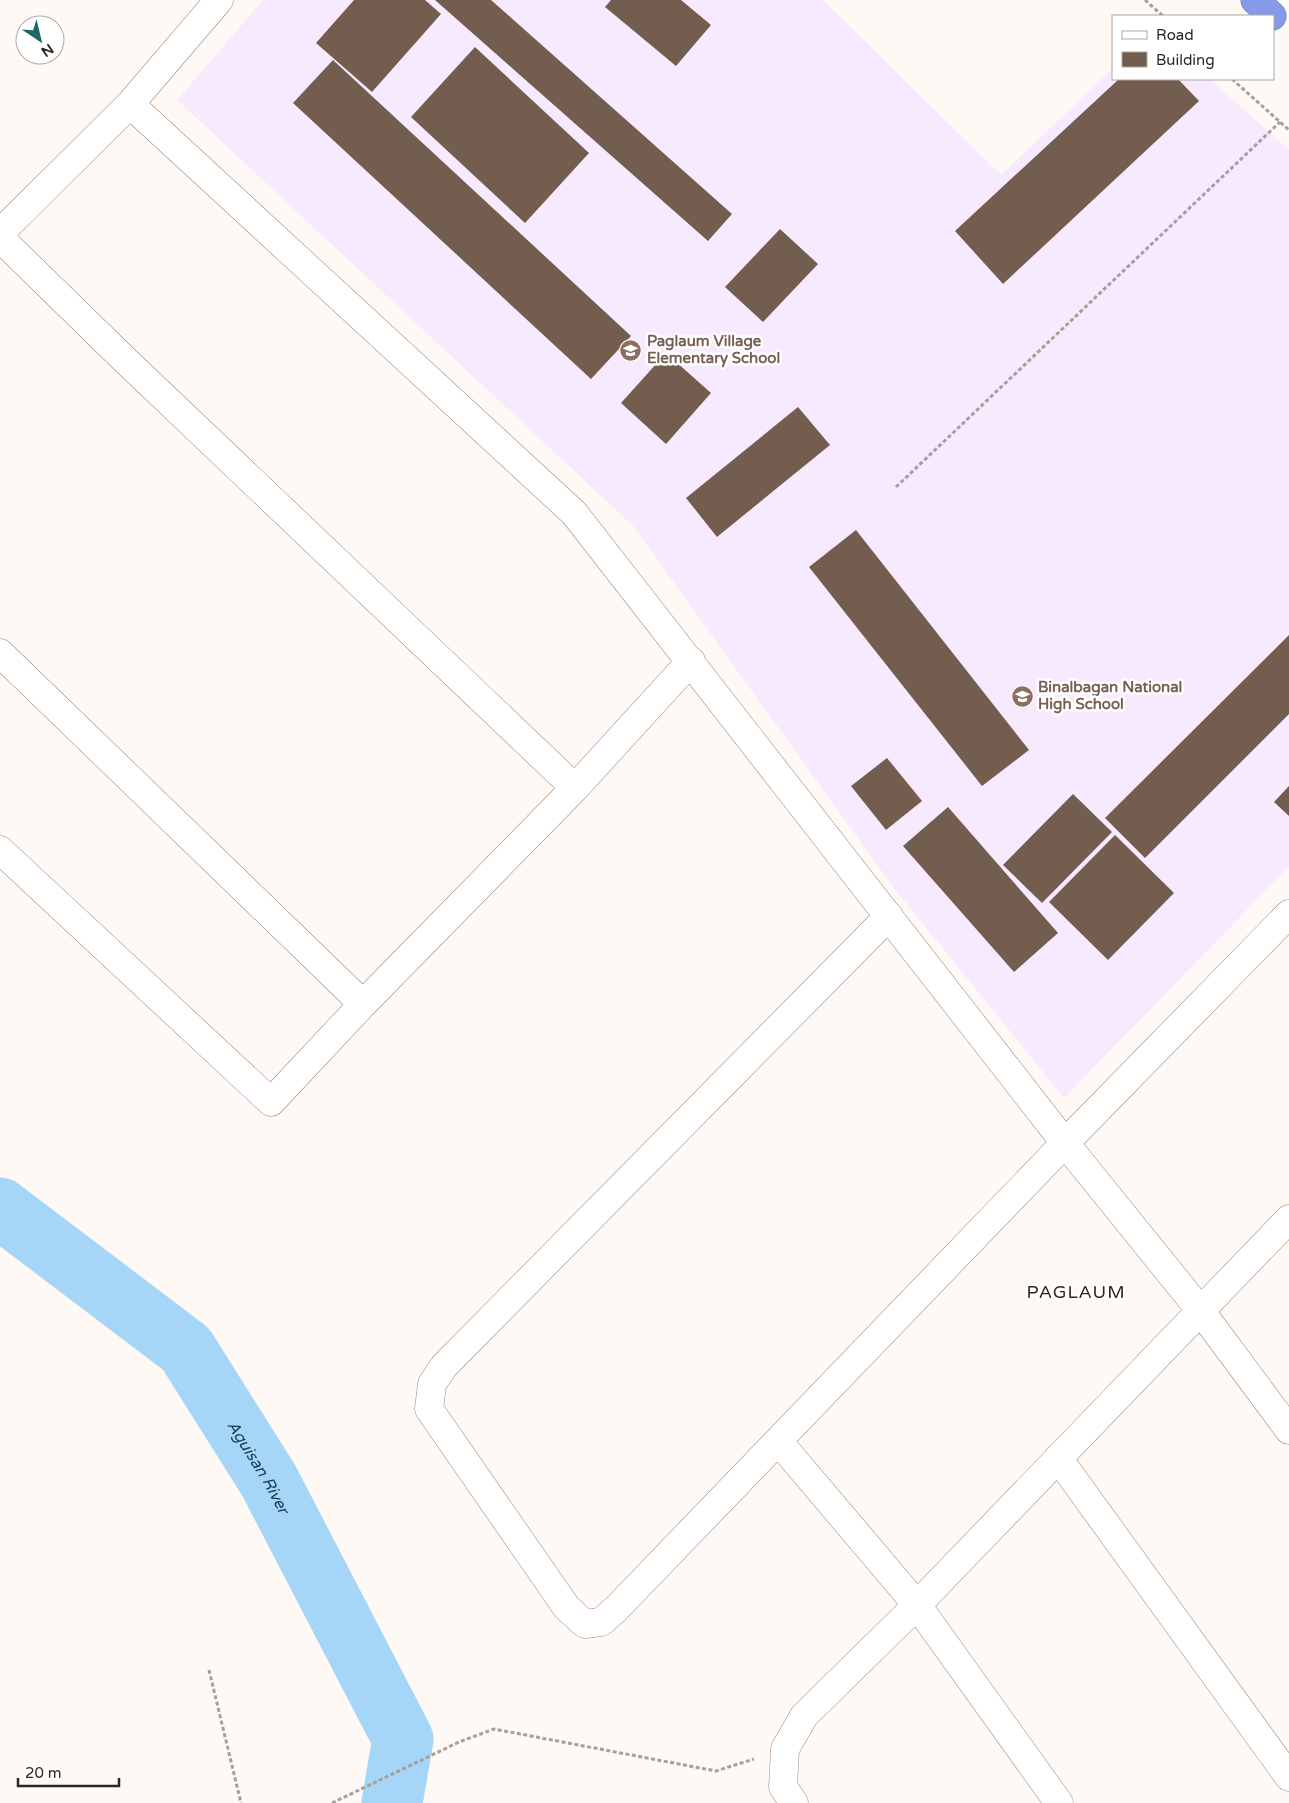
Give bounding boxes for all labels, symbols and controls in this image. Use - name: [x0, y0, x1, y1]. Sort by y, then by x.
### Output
- north arrow: [15, 15, 65, 65]
- legend: [1112, 15, 1274, 80]
- text: Road: [1156, 26, 1194, 44]
- text: N: [38, 40, 57, 60]
- text: Building: [1156, 51, 1215, 69]
- place label: Paglaum Village Elementary School: [647, 332, 780, 368]
- school or university icon: Paglaum Village Elementary School: [619, 338, 643, 362]
- place label: Binalbagan National High School: [1038, 678, 1182, 714]
- school or university icon: Binalbagan National High School: [1010, 684, 1034, 708]
- district label: PAGLAUM: [1026, 1281, 1126, 1303]
- water label: Aguisan River: [222, 1417, 294, 1519]
- scale bar: [18, 1756, 119, 1788]
- text: 20 m: [25, 1764, 62, 1782]

